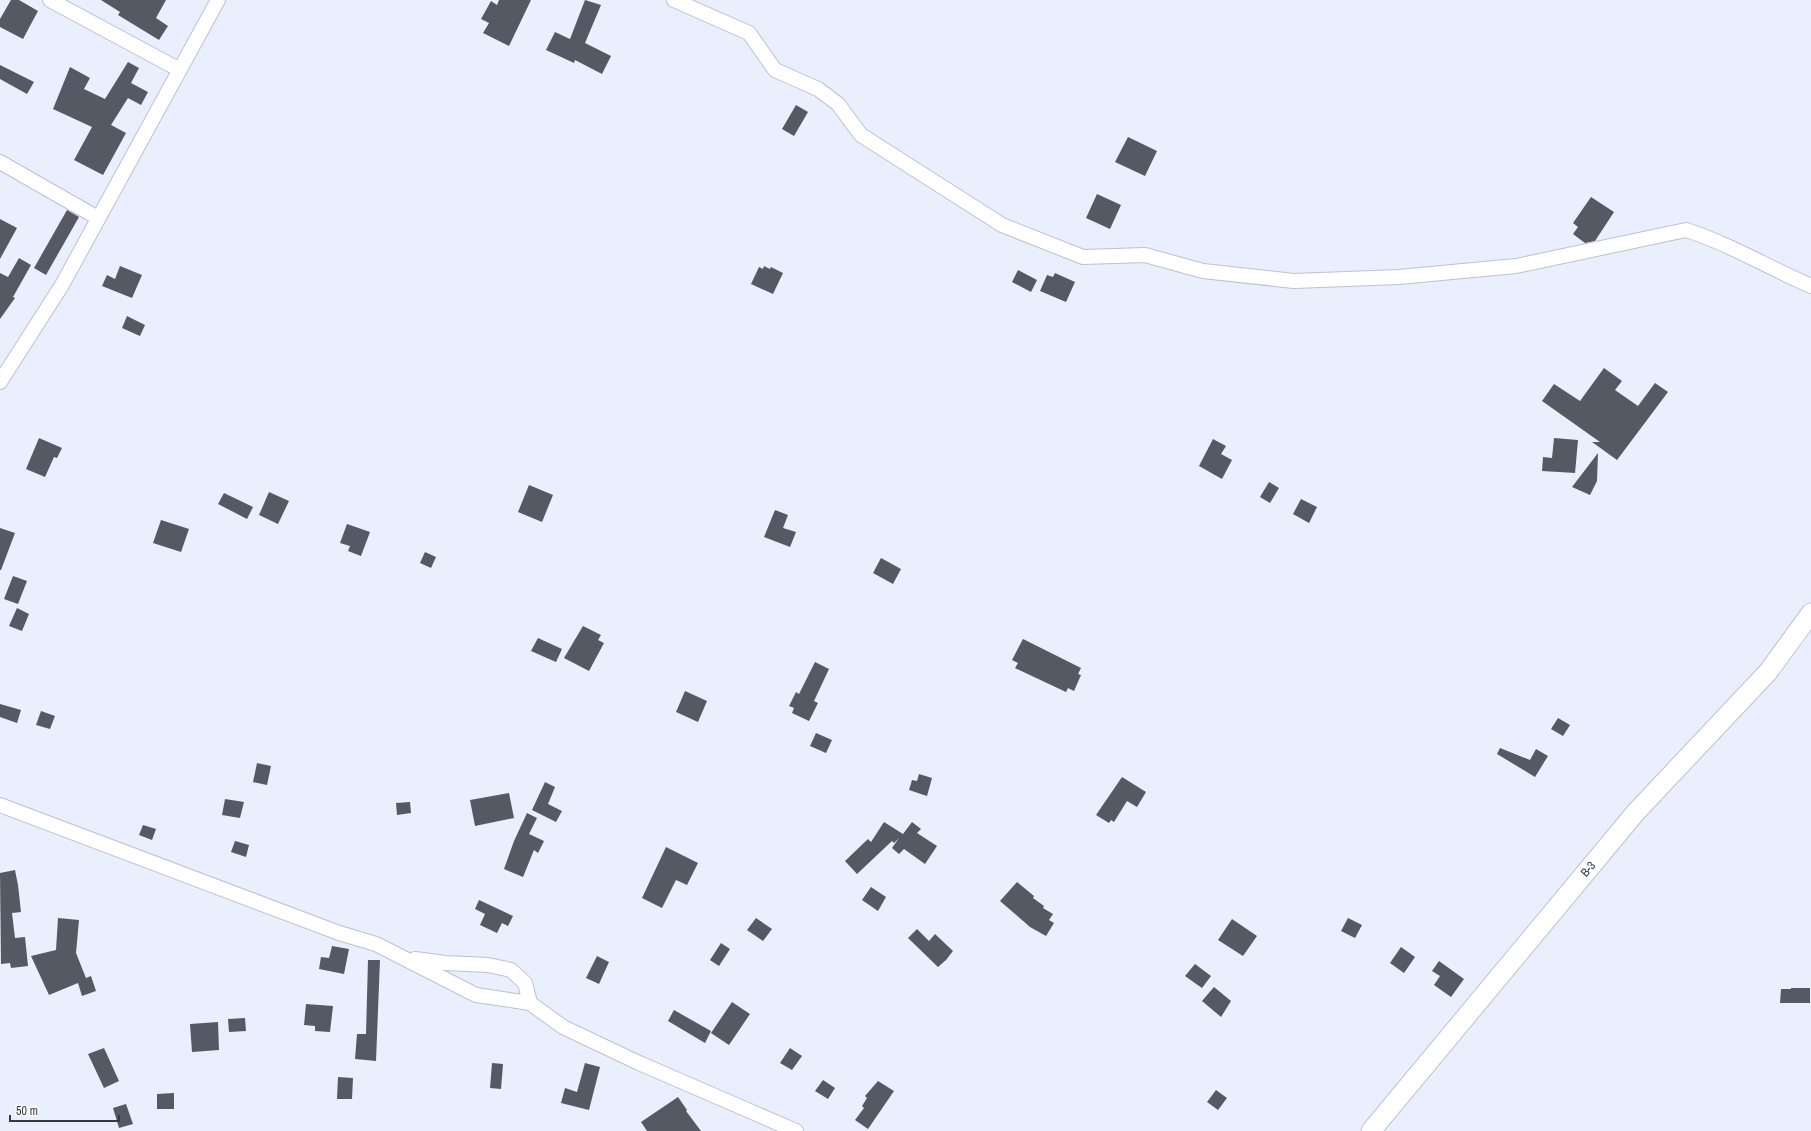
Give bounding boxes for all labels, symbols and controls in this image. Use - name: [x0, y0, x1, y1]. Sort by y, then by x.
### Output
- street label: B-3: [1577, 858, 1599, 880]
- scale bar: [10, 1097, 119, 1123]
- text: 50 m: [16, 1103, 38, 1119]

